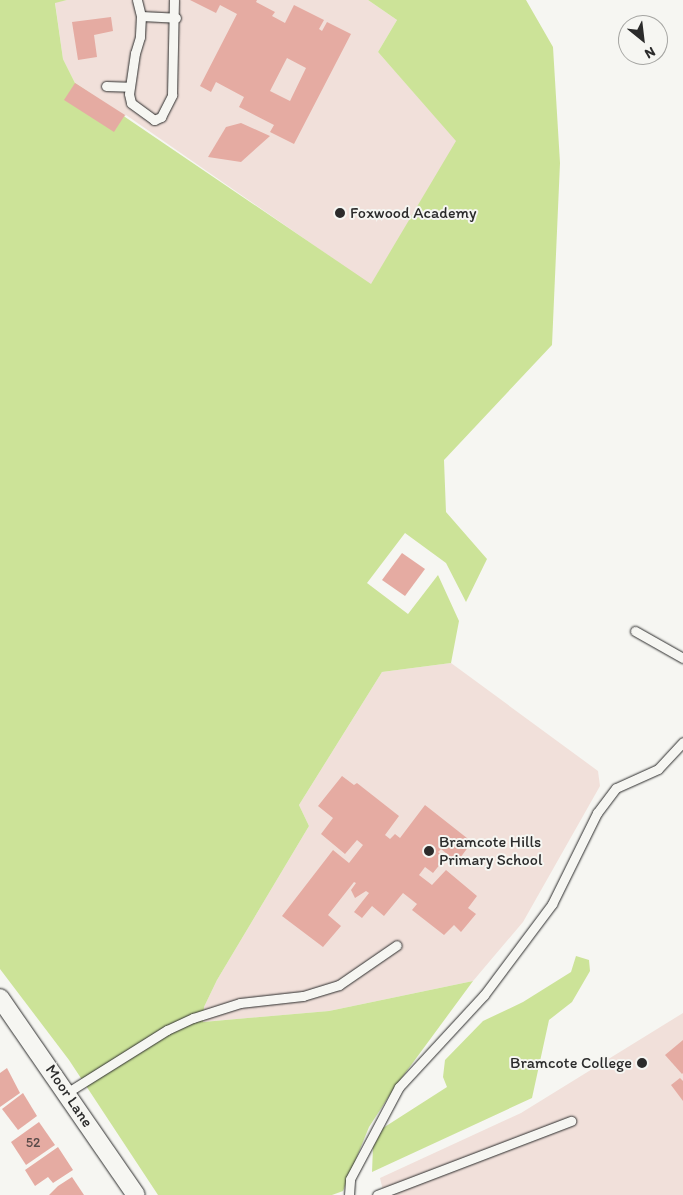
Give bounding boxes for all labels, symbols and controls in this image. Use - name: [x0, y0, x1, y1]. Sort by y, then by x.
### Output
- north arrow: [618, 15, 668, 65]
- text: N: [642, 43, 658, 62]
- place label: Foxwood Academy: [350, 203, 476, 223]
- marker: Foxwood Academy: [334, 207, 346, 219]
- place label: Bramcote Hills Primary School: [439, 832, 542, 870]
- marker: Bramcote Hills Primary School: [423, 845, 435, 857]
- place label: Bramcote College: [510, 1053, 632, 1073]
- marker: Bramcote College: [636, 1057, 648, 1069]
- street label: Moor Lane: [41, 1061, 97, 1131]
- house number: 52: [26, 1135, 40, 1151]

